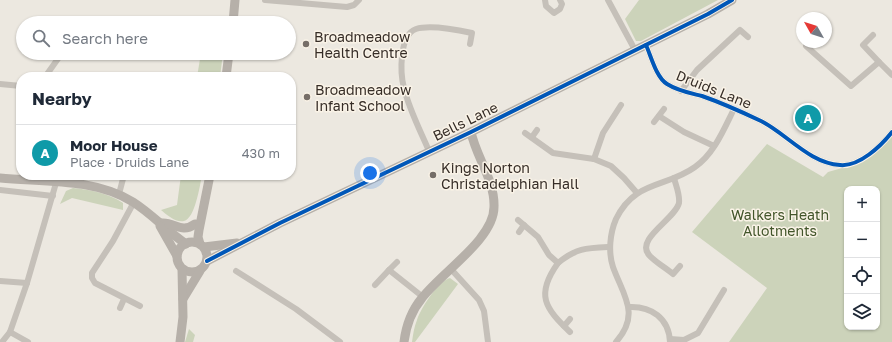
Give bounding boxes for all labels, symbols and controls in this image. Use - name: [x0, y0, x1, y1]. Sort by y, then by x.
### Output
- north arrow: [796, 12, 832, 48]
- search box: [16, 16, 296, 60]
- icon: search: [30, 27, 52, 49]
- place label: Broadmeadow Health Centre: [314, 28, 410, 61]
- text: Search here: [62, 29, 148, 47]
- marker: Broadmeadow Health Centre: [301, 39, 311, 49]
- street label: Druids Lane: [674, 66, 754, 112]
- place label: Broadmeadow Infant School: [315, 81, 411, 114]
- text: Nearby: [32, 88, 92, 109]
- marker: Broadmeadow Infant School: [302, 92, 312, 102]
- street label: Bells Lane: [430, 98, 500, 144]
- pin: A: [795, 103, 821, 133]
- text: Moor House: [70, 136, 158, 154]
- text: A: [40, 145, 50, 161]
- text: 430 m: [242, 145, 280, 161]
- text: Place · Druids Lane: [70, 154, 189, 170]
- place label: Kings Norton Christadelphian Hall: [441, 159, 579, 192]
- your location: [360, 163, 380, 183]
- marker: Kings Norton Christadelphian Hall: [428, 170, 438, 180]
- map controls: [844, 186, 880, 330]
- button: +: [844, 186, 880, 222]
- park label: Walkers Heath Allotments: [731, 206, 829, 239]
- button: −: [844, 222, 880, 258]
- button: locate: [844, 258, 880, 294]
- button: layers: [844, 294, 880, 330]

